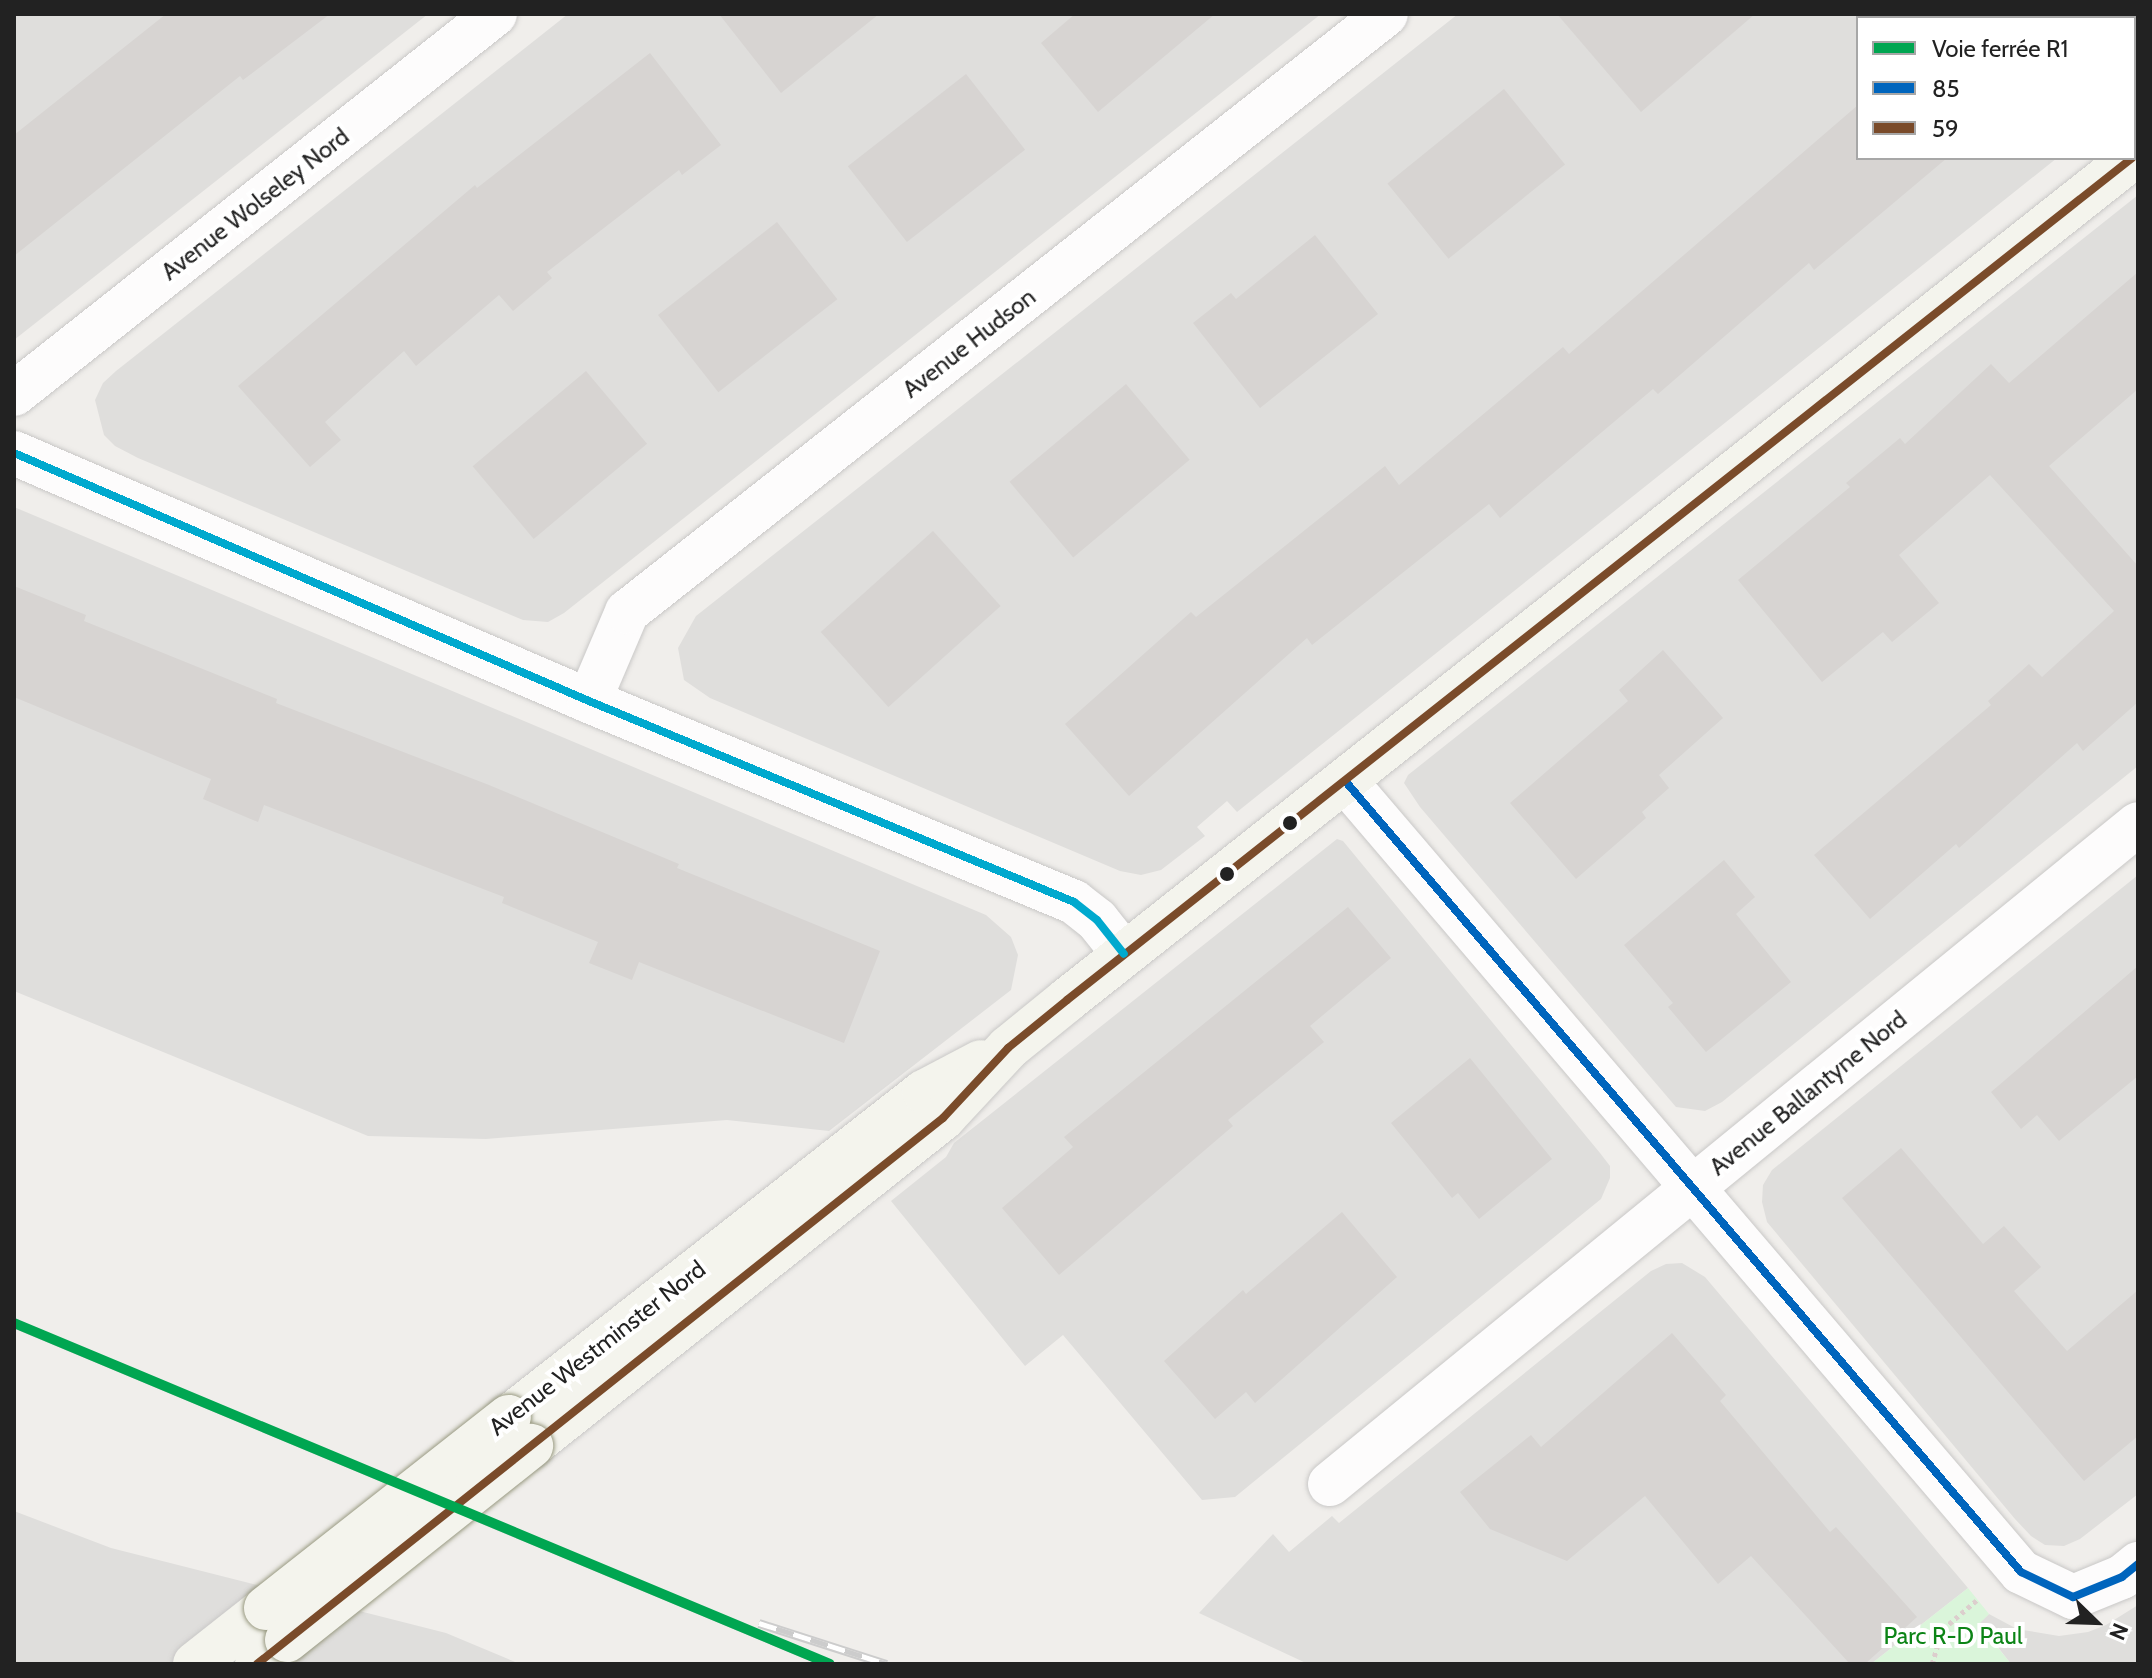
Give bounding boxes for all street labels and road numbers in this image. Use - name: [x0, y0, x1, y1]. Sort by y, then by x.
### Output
- street label: Avenue Wolseley Nord: [156, 122, 354, 286]
- street label: Avenue Hudson: [897, 282, 1041, 404]
- street label: Avenue Ballantyne Nord: [1704, 1005, 1912, 1181]
- street label: Avenue Westminster Nord: [483, 1255, 711, 1441]

